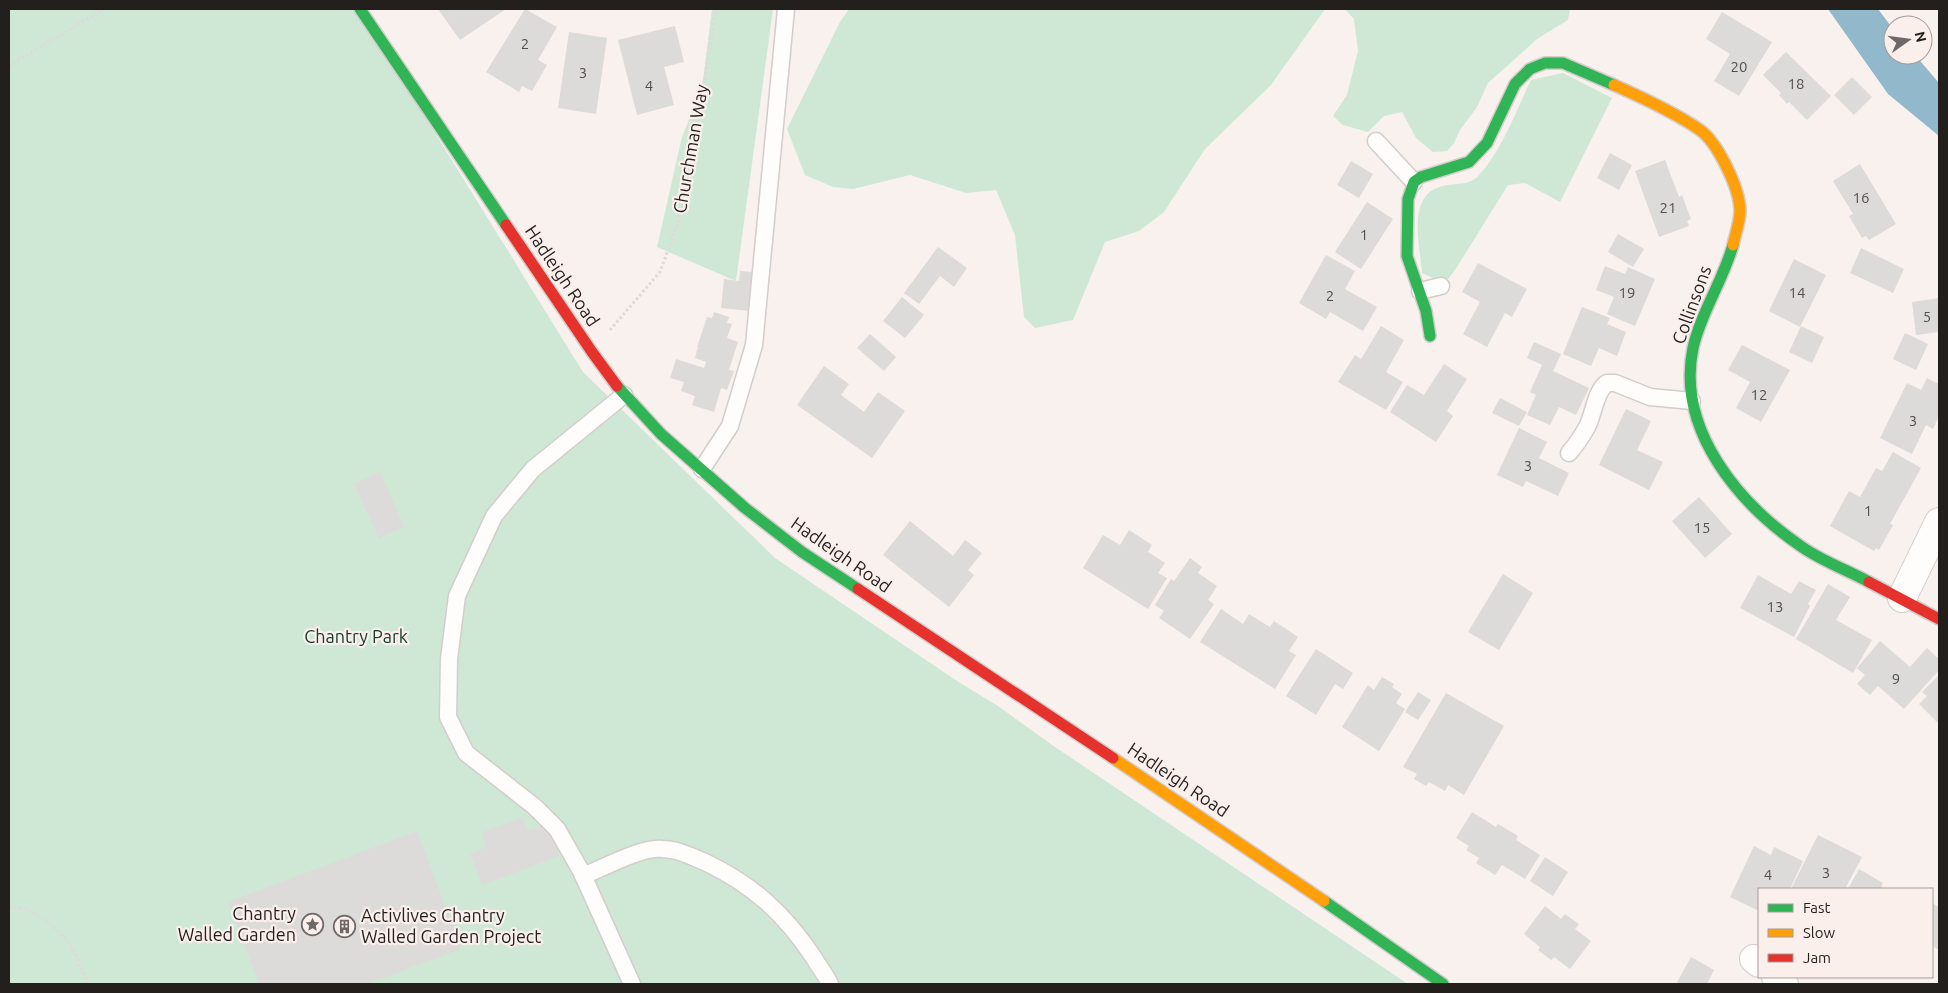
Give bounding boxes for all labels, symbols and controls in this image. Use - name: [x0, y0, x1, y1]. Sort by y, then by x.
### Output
- north arrow: [1883, 15, 1933, 65]
- text: N: [1912, 30, 1930, 44]
- house number: 2: [521, 35, 529, 52]
- house number: 20: [1731, 58, 1747, 75]
- house number: 3: [579, 64, 587, 81]
- house number: 18: [1788, 75, 1804, 92]
- house number: 4: [645, 77, 653, 94]
- street label: Churchman Way: [669, 83, 711, 215]
- house number: 16: [1853, 189, 1869, 206]
- house number: 21: [1660, 199, 1676, 216]
- street label: Hadleigh Road: [522, 221, 604, 330]
- house number: 1: [1360, 226, 1368, 243]
- street label: Collinsons: [1668, 263, 1715, 347]
- house number: 19: [1619, 284, 1635, 301]
- house number: 14: [1789, 284, 1805, 301]
- house number: 2: [1326, 287, 1334, 304]
- house number: 5: [1923, 308, 1931, 325]
- house number: 12: [1751, 386, 1767, 403]
- house number: 3: [1909, 412, 1917, 429]
- house number: 3: [1524, 457, 1532, 474]
- house number: 1: [1864, 502, 1872, 519]
- street label: Hadleigh Road: [788, 512, 895, 596]
- house number: 15: [1694, 519, 1710, 536]
- house number: 13: [1767, 598, 1783, 615]
- park label: Chantry Park: [304, 626, 408, 646]
- house number: 9: [1892, 670, 1900, 687]
- street label: Hadleigh Road: [1124, 738, 1233, 820]
- house number: 3: [1822, 864, 1830, 881]
- house number: 4: [1764, 866, 1772, 883]
- legend: [1758, 888, 1933, 978]
- text: Fast: [1803, 899, 1831, 916]
- place label: Chantry Walled Garden: [178, 903, 296, 944]
- place label: Activlives Chantry Walled Garden Project: [361, 905, 541, 946]
- place icon: Chantry Walled Garden: [300, 912, 324, 936]
- building icon: Activlives Chantry Walled Garden Project: [333, 914, 357, 938]
- text: Slow: [1803, 924, 1836, 941]
- text: Jam: [1803, 949, 1831, 966]

